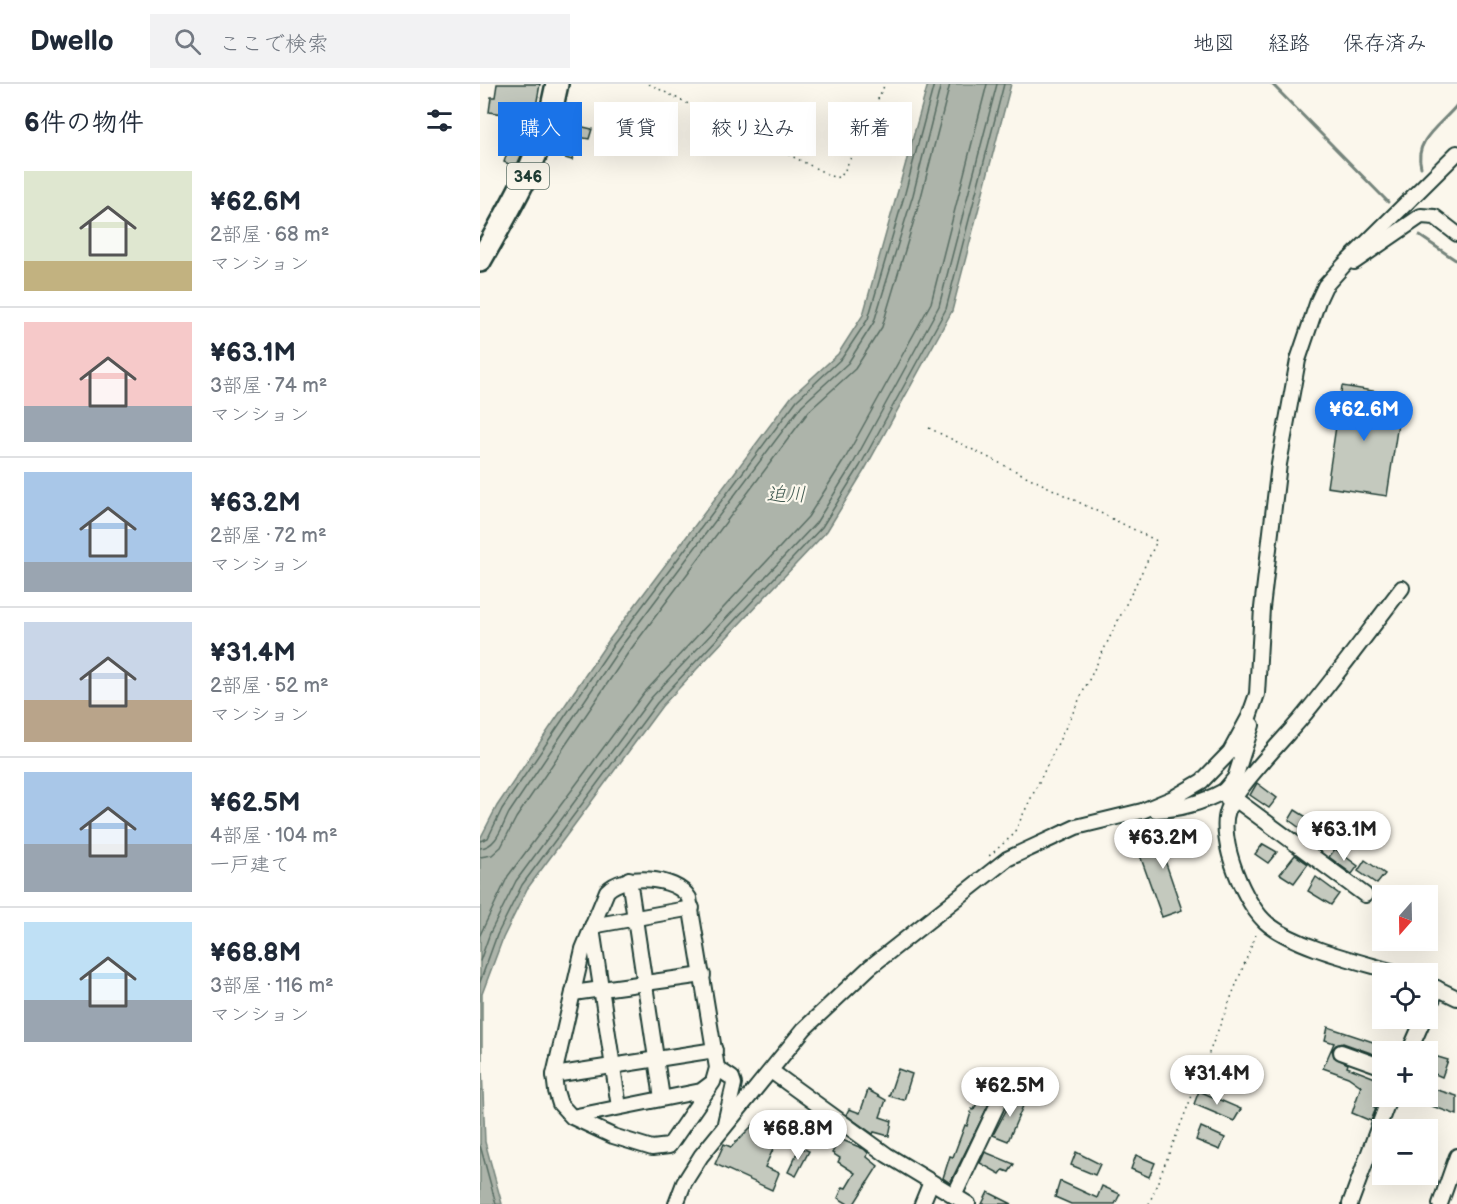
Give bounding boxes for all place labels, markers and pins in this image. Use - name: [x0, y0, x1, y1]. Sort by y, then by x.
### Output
- pin: ¥62.6M: [1315, 391, 1413, 442]
- pin: ¥63.1M: [1295, 811, 1393, 862]
- pin: ¥63.2M: [1114, 819, 1212, 870]
- pin: ¥31.4M: [1168, 1055, 1266, 1106]
- pin: ¥62.5M: [961, 1067, 1059, 1118]
- pin: ¥68.8M: [749, 1110, 847, 1161]

